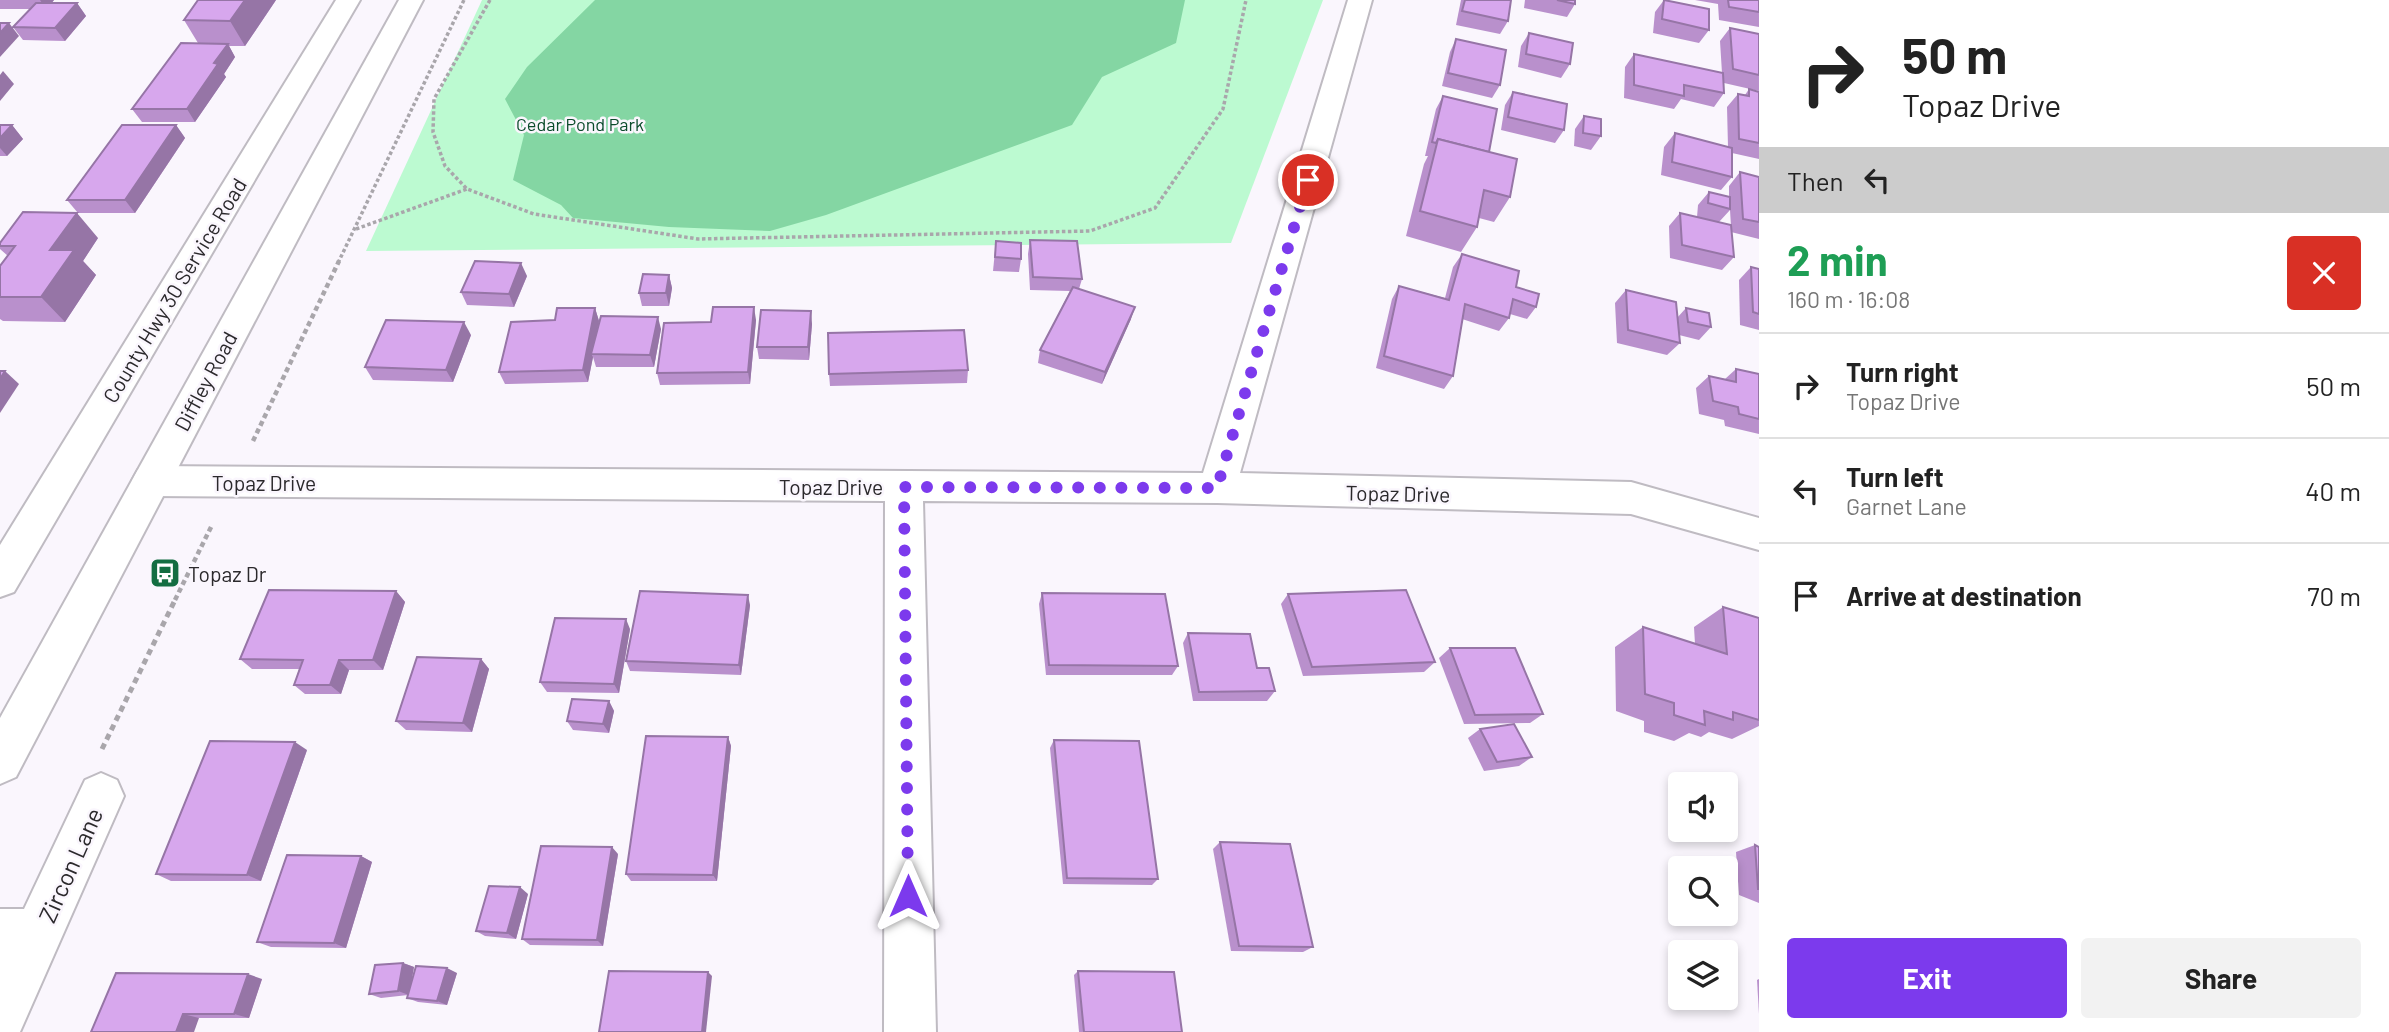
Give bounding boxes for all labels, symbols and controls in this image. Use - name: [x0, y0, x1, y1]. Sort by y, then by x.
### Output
- text: 50 m: [1902, 25, 2007, 84]
- icon: right: [1787, 28, 1878, 119]
- text: Topaz Drive: [1902, 85, 2061, 123]
- park label: Cedar Pond Park: [516, 113, 644, 135]
- pin: [1278, 150, 1338, 210]
- icon: arrive: [1289, 161, 1327, 199]
- icon: left: [1858, 161, 1896, 199]
- text: Then: [1787, 165, 1844, 196]
- street label: County Hwy 30 Service Road: [97, 173, 251, 407]
- text: 2 min: [1787, 234, 1888, 284]
- button: close: [2287, 236, 2361, 310]
- text: 160 m · 16:08: [1787, 285, 1910, 313]
- street label: Diffley Road: [168, 327, 242, 435]
- text: Turn right: [1846, 356, 1959, 387]
- icon: right: [1787, 367, 1825, 405]
- text: 50 m: [2306, 370, 2361, 401]
- text: Topaz Drive: [1846, 387, 1961, 415]
- text: Turn left: [1846, 461, 1944, 492]
- street label: Topaz Drive: [212, 470, 316, 495]
- icon: left: [1787, 472, 1825, 510]
- street label: Topaz Drive: [779, 474, 883, 499]
- text: 40 m: [2305, 475, 2361, 506]
- street label: Topaz Drive: [1345, 480, 1451, 506]
- text: Garnet Lane: [1846, 492, 1967, 520]
- bus stop icon: Topaz Dr: [148, 556, 182, 590]
- place label: Topaz Dr: [188, 561, 267, 586]
- icon: arrive: [1787, 577, 1825, 615]
- text: Arrive at destination: [1846, 580, 2082, 611]
- text: 70 m: [2307, 580, 2361, 611]
- map controls: [1668, 772, 1738, 1010]
- button: sound: [1668, 772, 1738, 842]
- street label: Zircon Lane: [32, 803, 108, 927]
- button: search: [1668, 856, 1738, 926]
- position arrow: [871, 859, 945, 933]
- button: Exit: [1787, 938, 2067, 1018]
- button: Share: [2081, 938, 2361, 1018]
- button: layers: [1668, 940, 1738, 1010]

